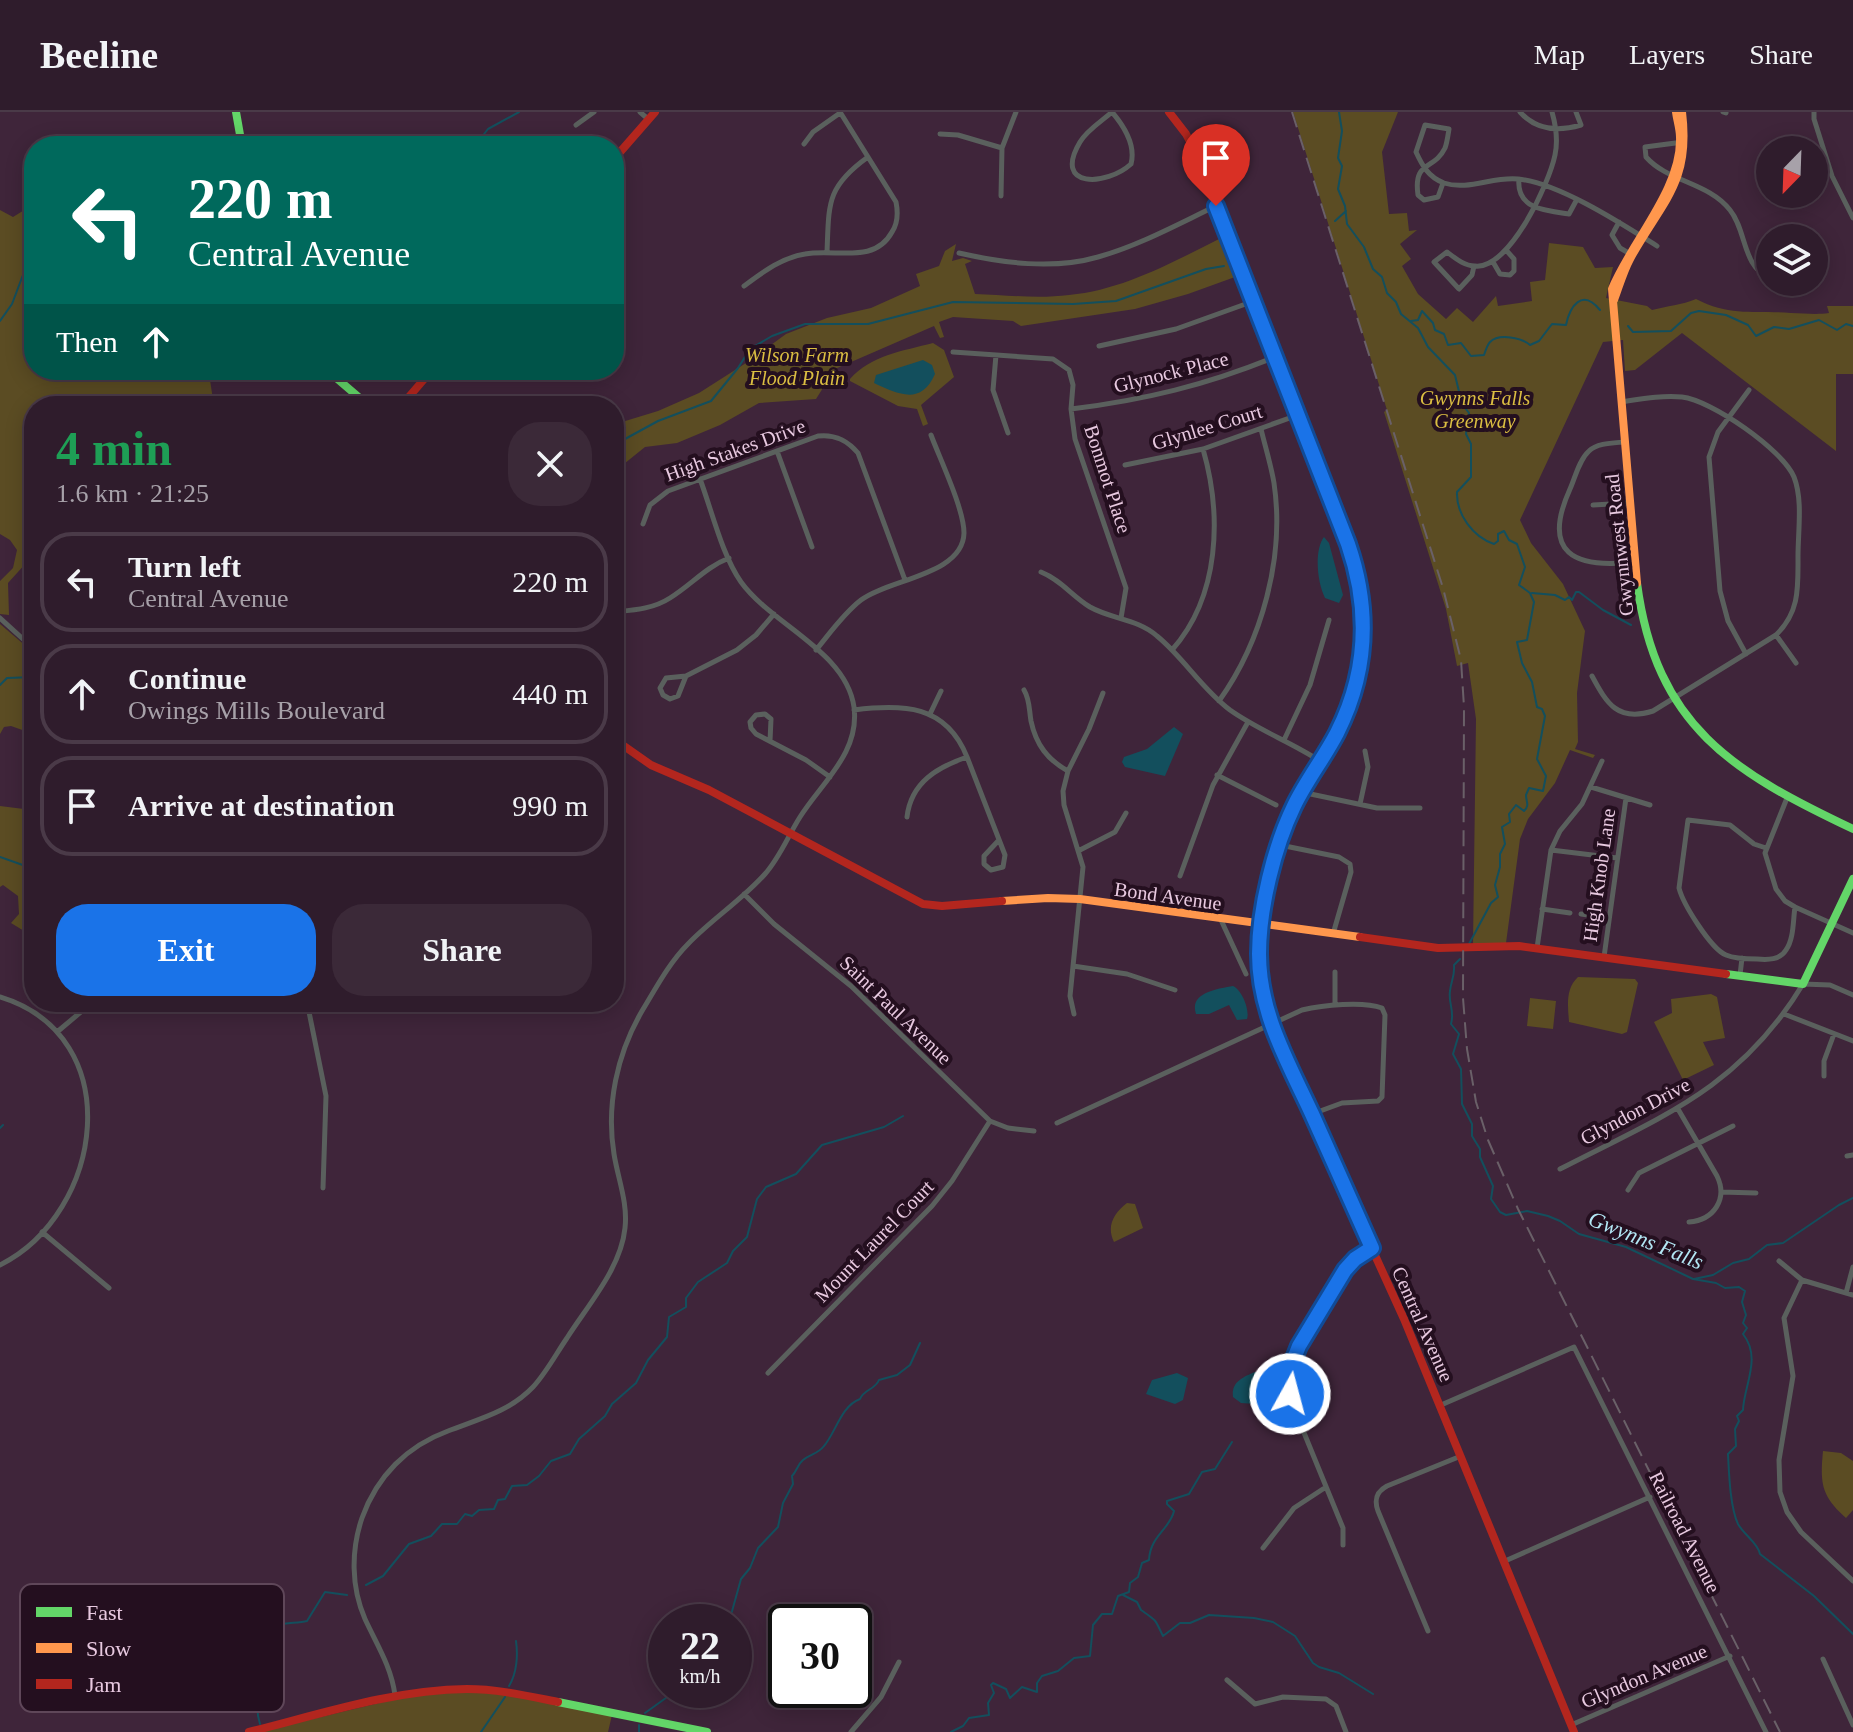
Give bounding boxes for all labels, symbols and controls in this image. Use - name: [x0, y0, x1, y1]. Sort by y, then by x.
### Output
- text: Beeline: [40, 34, 158, 76]
- text: Map: [1534, 39, 1585, 70]
- text: Layers: [1629, 39, 1705, 70]
- text: Share: [1749, 39, 1813, 70]
- pin: [1182, 124, 1250, 206]
- icon: arrive: [1194, 136, 1238, 180]
- north arrow: [1756, 136, 1828, 208]
- map controls: [1756, 136, 1828, 296]
- icon: left: [56, 168, 160, 272]
- text: 220 m: [188, 168, 333, 230]
- button: layers: [1756, 224, 1828, 296]
- text: Central Avenue: [188, 234, 410, 274]
- icon: ahead: [134, 320, 178, 364]
- text: Then: [56, 325, 118, 358]
- park label: Wilson Farm Flood Plain: [745, 344, 849, 389]
- street label: Glynock Place: [1111, 347, 1231, 398]
- park label: Gwynns Falls Greenway: [1420, 387, 1530, 433]
- street label: Glynlee Court: [1149, 400, 1265, 455]
- street label: High Stakes Drive: [662, 414, 809, 487]
- text: 4 min: [56, 422, 172, 475]
- button: close: [508, 422, 592, 506]
- street label: Bonmot Place: [1080, 422, 1136, 536]
- street label: Gwynnwest Road: [1601, 473, 1638, 617]
- text: 1.6 km · 21:25: [56, 479, 209, 508]
- text: Turn left: [128, 550, 241, 583]
- icon: left: [60, 560, 104, 604]
- text: 220 m: [512, 565, 588, 598]
- text: Central Avenue: [128, 584, 289, 613]
- text: Continue: [128, 662, 246, 695]
- icon: ahead: [60, 672, 104, 716]
- text: 440 m: [512, 677, 588, 710]
- text: Owings Mills Boulevard: [128, 696, 385, 725]
- icon: arrive: [60, 784, 104, 828]
- text: Arrive at destination: [128, 789, 395, 822]
- text: 990 m: [512, 789, 588, 822]
- street label: High Knob Lane: [1579, 807, 1620, 943]
- street label: Bond Avenue: [1113, 878, 1223, 914]
- button: Exit: [56, 904, 316, 996]
- button: Share: [332, 904, 592, 996]
- street label: Saint Paul Avenue: [836, 951, 956, 1069]
- street label: Glyndon Drive: [1577, 1073, 1694, 1150]
- street label: Mount Laurel Court: [810, 1175, 938, 1307]
- water label: Gwynns Falls: [1585, 1206, 1707, 1274]
- street label: Central Avenue: [1388, 1263, 1458, 1385]
- position arrow: [1248, 1352, 1332, 1436]
- street label: Railroad Avenue: [1645, 1468, 1725, 1597]
- legend: [20, 1584, 284, 1712]
- text: Fast: [86, 1600, 123, 1625]
- speed limit sign: 30: [768, 1604, 872, 1708]
- text: 22: [680, 1623, 720, 1668]
- text: Slow: [86, 1636, 131, 1661]
- street label: Glyndon Avenue: [1578, 1640, 1711, 1713]
- text: km/h: [679, 1665, 721, 1687]
- text: Jam: [86, 1672, 121, 1697]

